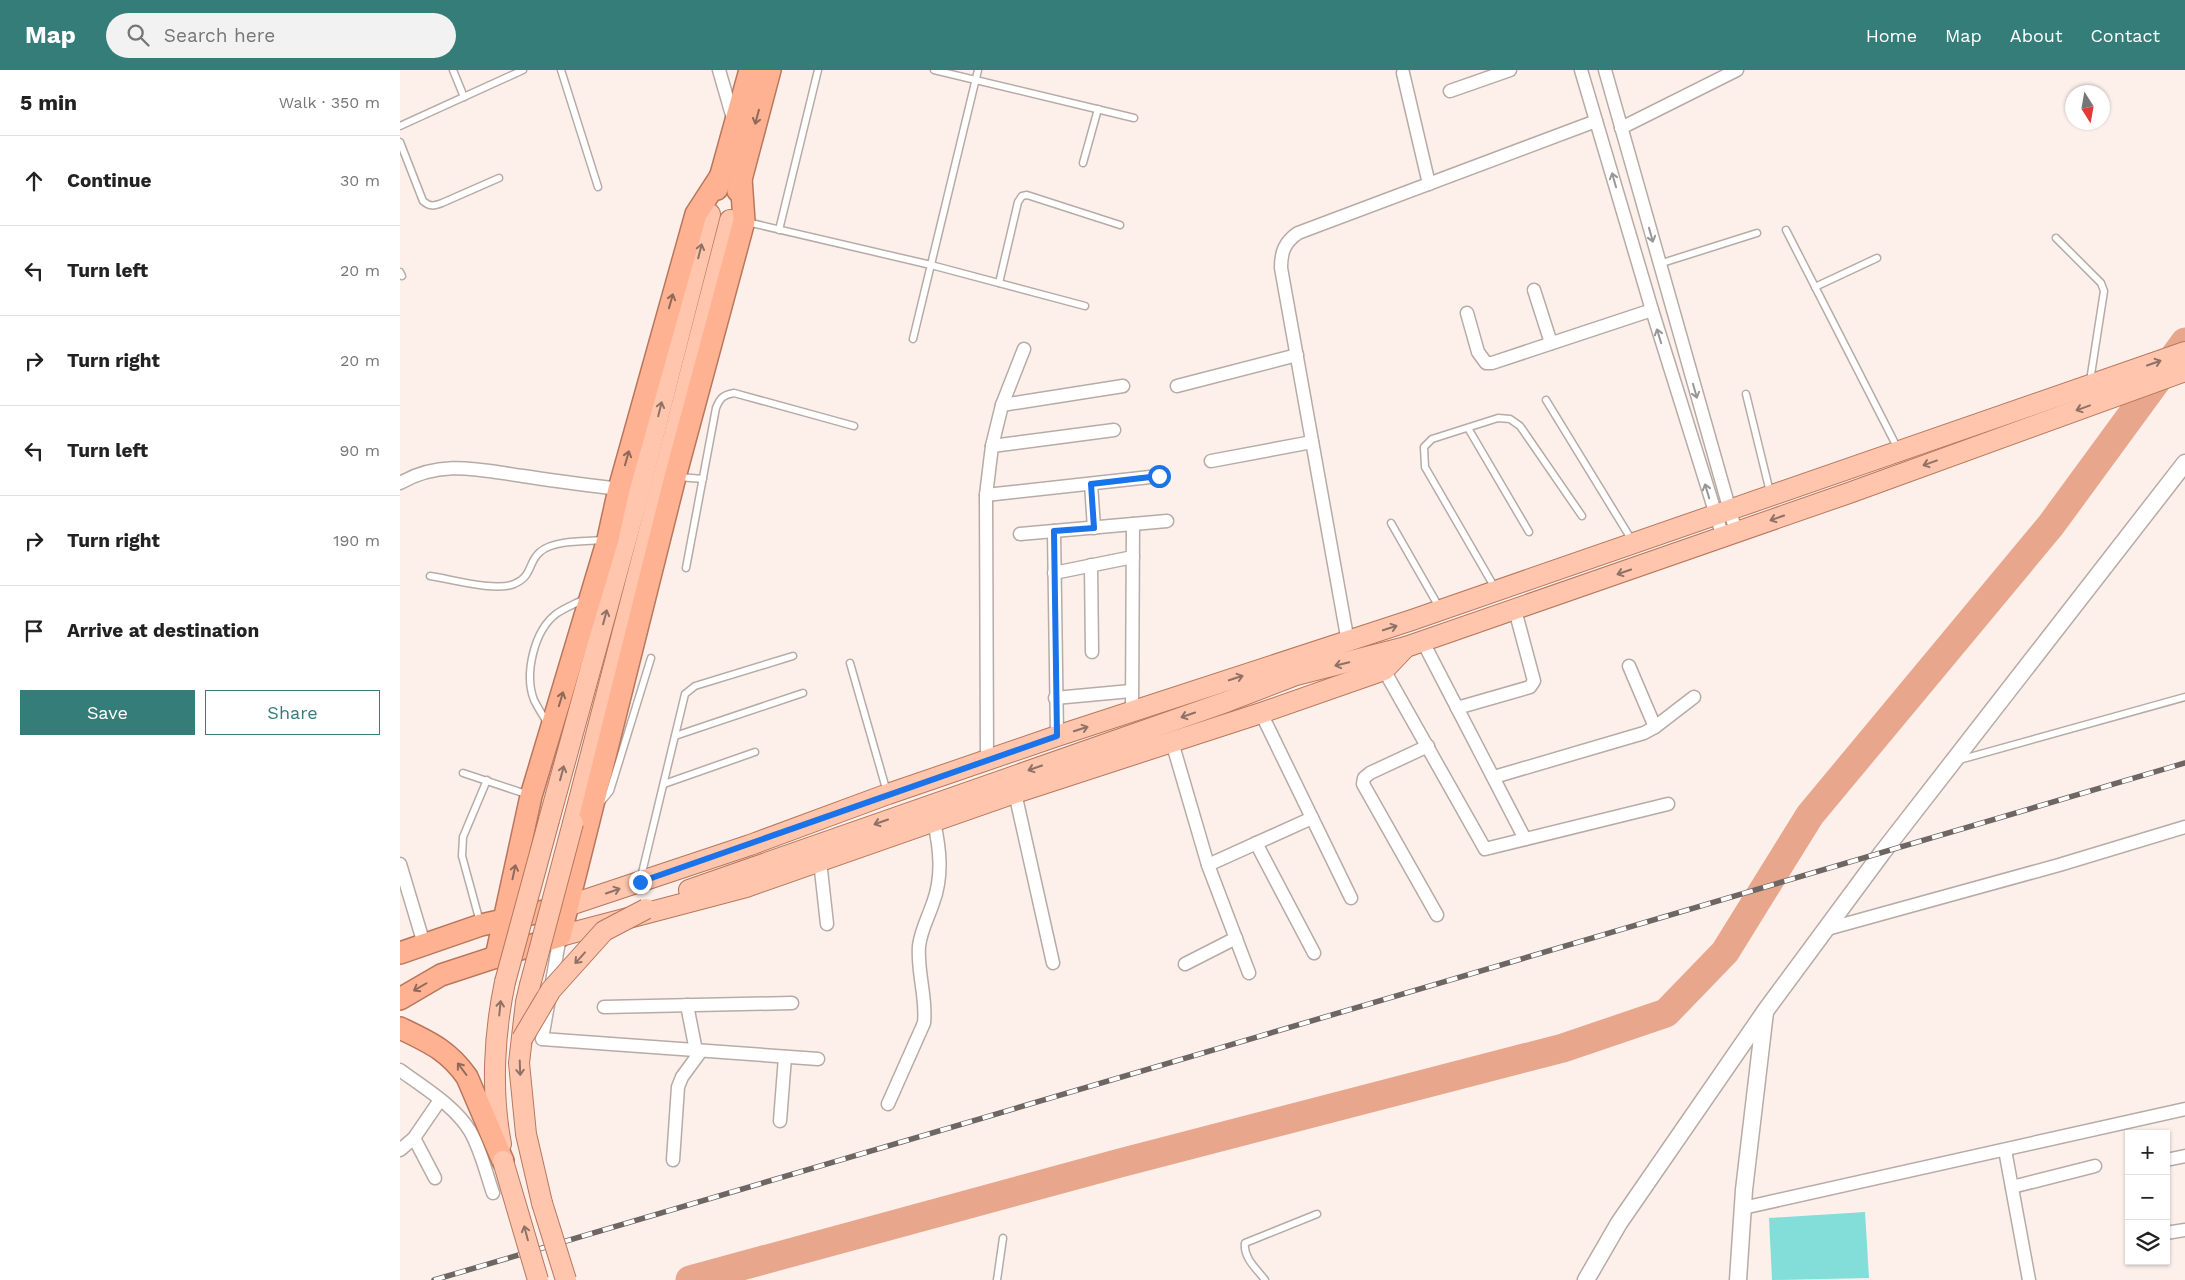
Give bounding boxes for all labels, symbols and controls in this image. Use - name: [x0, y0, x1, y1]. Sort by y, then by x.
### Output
- search box: [106, 13, 456, 58]
- text: Map: [25, 21, 76, 49]
- icon: search: [124, 21, 152, 49]
- text: Search here: [164, 24, 275, 47]
- text: Home: [1866, 25, 1917, 46]
- text: Map: [1945, 25, 1982, 46]
- text: About: [2010, 25, 2062, 46]
- text: Contact: [2090, 25, 2160, 46]
- north arrow: [2065, 85, 2110, 130]
- text: 5 min: [20, 90, 77, 115]
- text: Walk · 350 m: [279, 93, 380, 112]
- one-way arrow: [752, 109, 761, 125]
- icon: ahead: [20, 167, 48, 195]
- text: Continue: [67, 169, 151, 192]
- text: 30 m: [340, 171, 380, 190]
- one-way arrow: [1608, 172, 1618, 188]
- one-way arrow: [1647, 226, 1656, 242]
- one-way arrow: [696, 244, 706, 260]
- icon: left: [20, 257, 48, 285]
- text: Turn left: [67, 259, 148, 282]
- text: 20 m: [340, 261, 380, 280]
- one-way arrow: [667, 294, 677, 310]
- one-way arrow: [1654, 328, 1664, 344]
- icon: right: [20, 347, 48, 375]
- text: Turn right: [67, 349, 160, 372]
- text: 20 m: [340, 351, 380, 370]
- one-way arrow: [2145, 358, 2161, 367]
- one-way arrow: [1691, 383, 1701, 399]
- one-way arrow: [656, 401, 665, 417]
- one-way arrow: [2076, 404, 2091, 413]
- icon: left: [20, 437, 48, 465]
- text: Turn left: [67, 439, 148, 462]
- text: 90 m: [339, 441, 380, 460]
- one-way arrow: [623, 450, 633, 466]
- one-way arrow: [1922, 459, 1938, 469]
- route start: [1148, 465, 1171, 488]
- one-way arrow: [1702, 483, 1712, 499]
- one-way arrow: [1770, 514, 1785, 523]
- icon: right: [20, 527, 48, 555]
- text: Turn right: [67, 529, 160, 552]
- text: 190 m: [333, 531, 380, 550]
- one-way arrow: [1616, 568, 1632, 577]
- one-way arrow: [601, 609, 610, 625]
- icon: arrive: [20, 617, 48, 645]
- text: Arrive at destination: [67, 619, 259, 642]
- one-way arrow: [1382, 623, 1397, 632]
- one-way arrow: [1335, 659, 1351, 669]
- one-way arrow: [1227, 673, 1243, 682]
- button: Save: [20, 690, 195, 735]
- button: Share: [205, 690, 380, 735]
- one-way arrow: [556, 691, 566, 707]
- one-way arrow: [1181, 711, 1196, 720]
- one-way arrow: [1073, 723, 1089, 733]
- one-way arrow: [1027, 764, 1043, 774]
- one-way arrow: [557, 766, 567, 782]
- one-way arrow: [874, 818, 890, 827]
- one-way arrow: [510, 865, 519, 881]
- route end: [629, 871, 652, 894]
- one-way arrow: [605, 885, 621, 895]
- one-way arrow: [574, 952, 586, 965]
- one-way arrow: [414, 983, 428, 993]
- one-way arrow: [496, 1000, 505, 1016]
- one-way arrow: [515, 1059, 524, 1075]
- one-way arrow: [456, 1063, 467, 1076]
- map controls: [2125, 1130, 2170, 1265]
- button: +: [2125, 1130, 2170, 1175]
- button: −: [2125, 1175, 2170, 1220]
- button: layers: [2125, 1220, 2170, 1265]
- one-way arrow: [520, 1225, 530, 1241]

